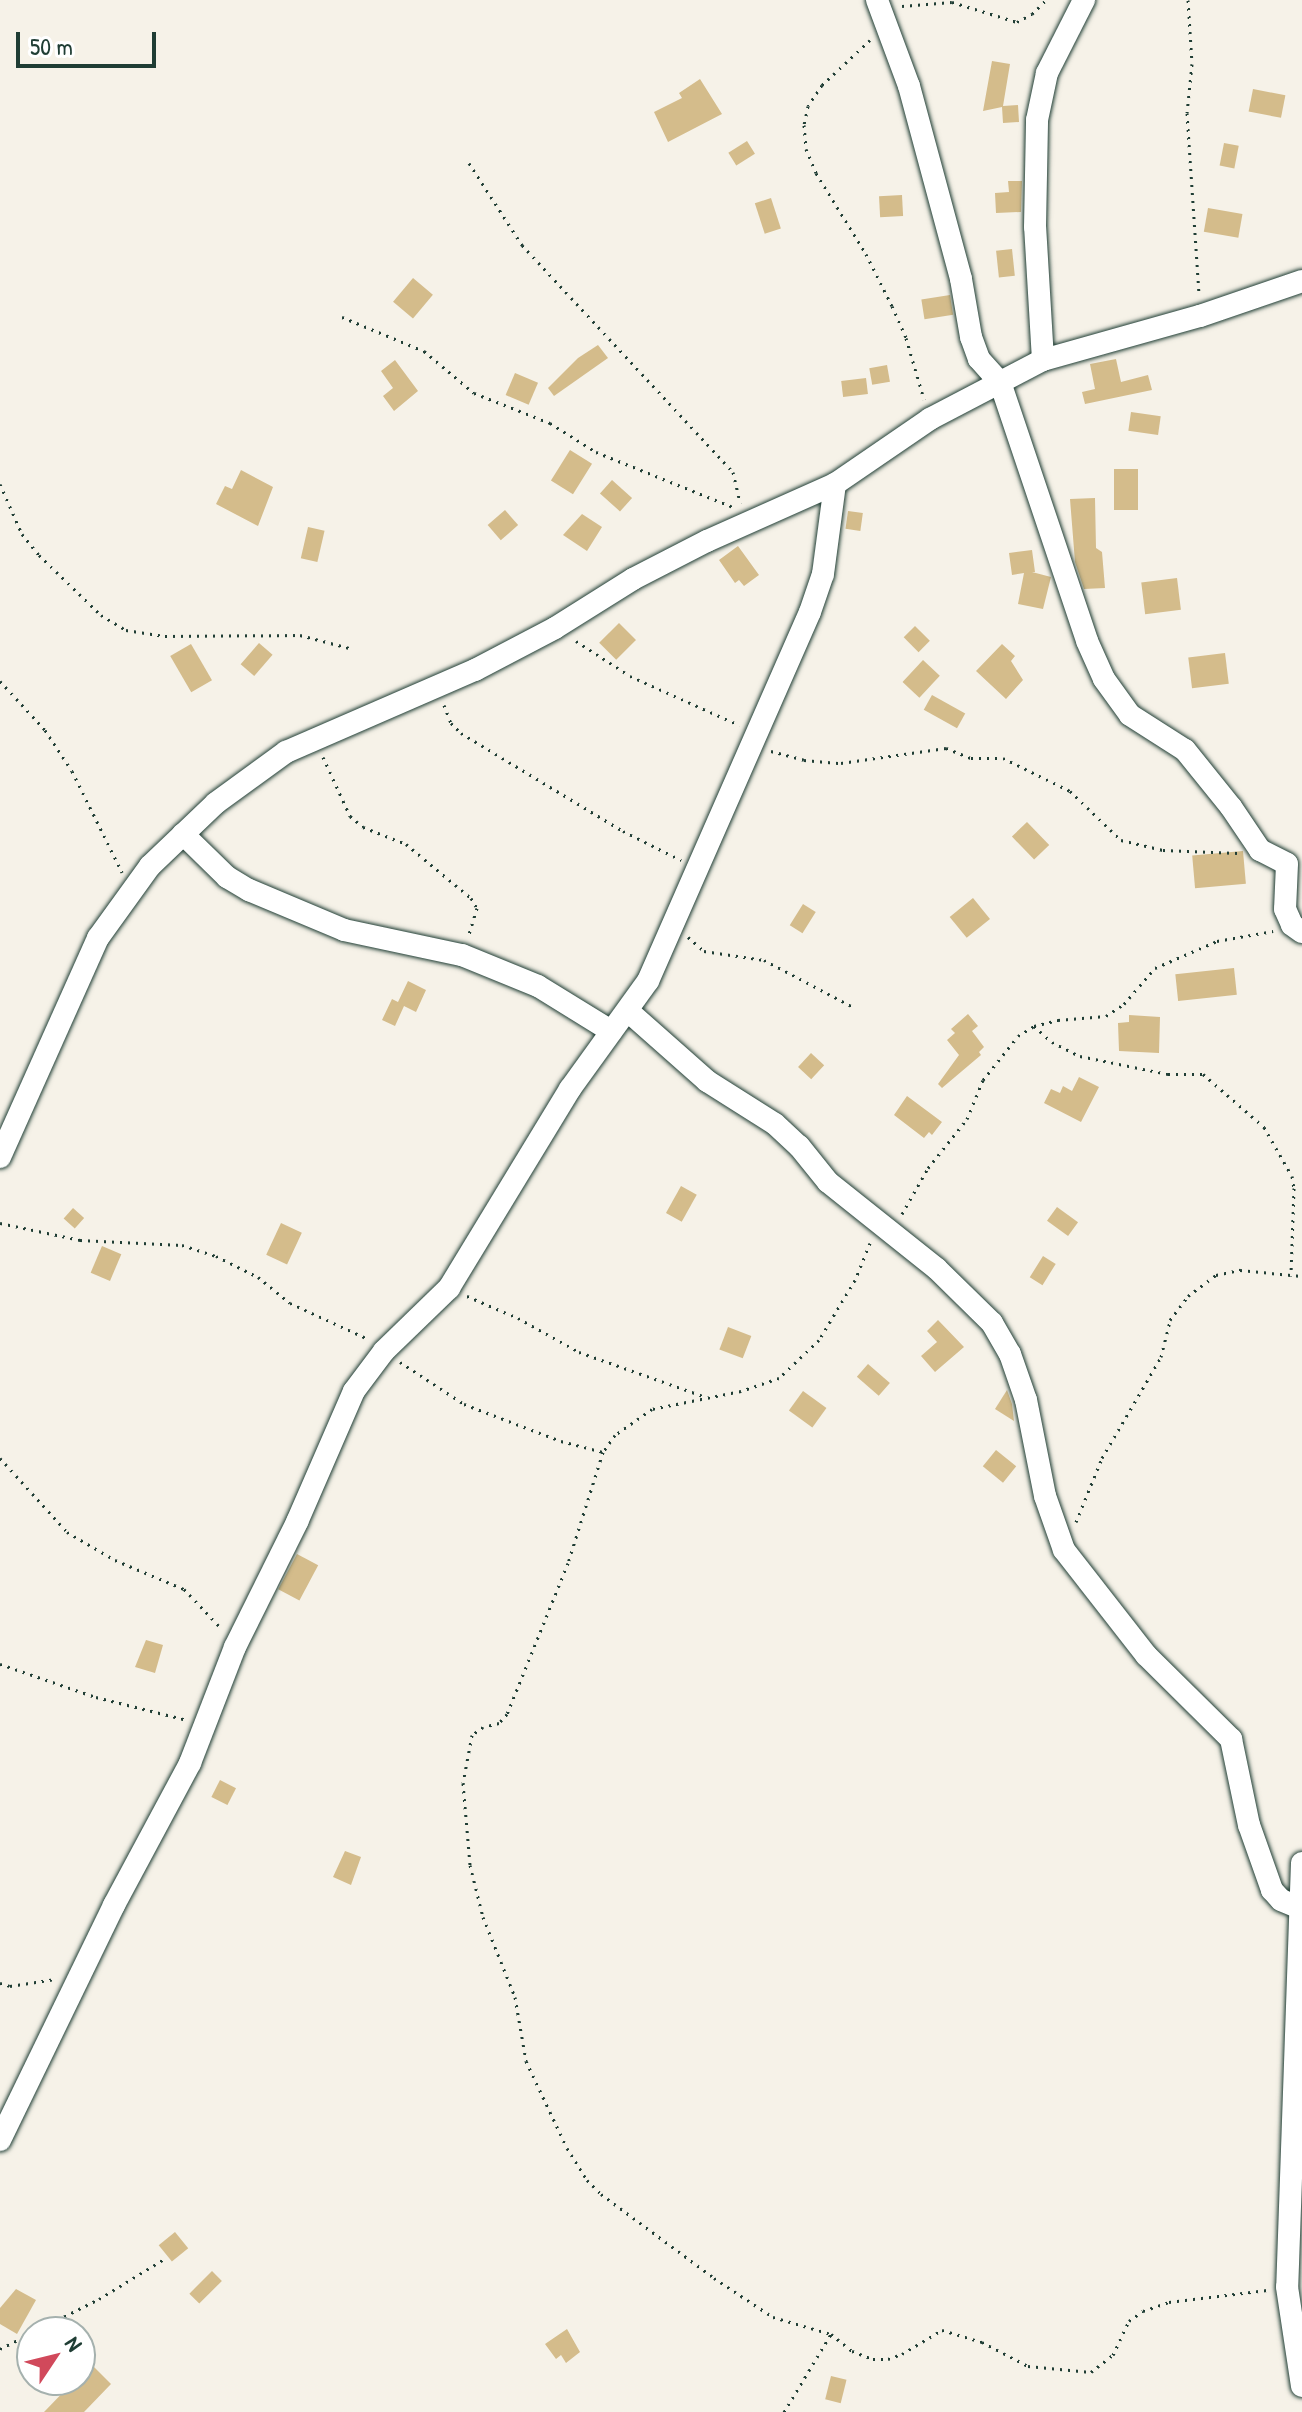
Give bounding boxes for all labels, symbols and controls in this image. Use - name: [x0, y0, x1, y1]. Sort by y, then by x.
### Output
- scale bar: [20, 16, 160, 66]
- text: 50 m: [30, 30, 73, 62]
- north arrow: [16, 2316, 96, 2396]
- text: N: [58, 2330, 90, 2357]

